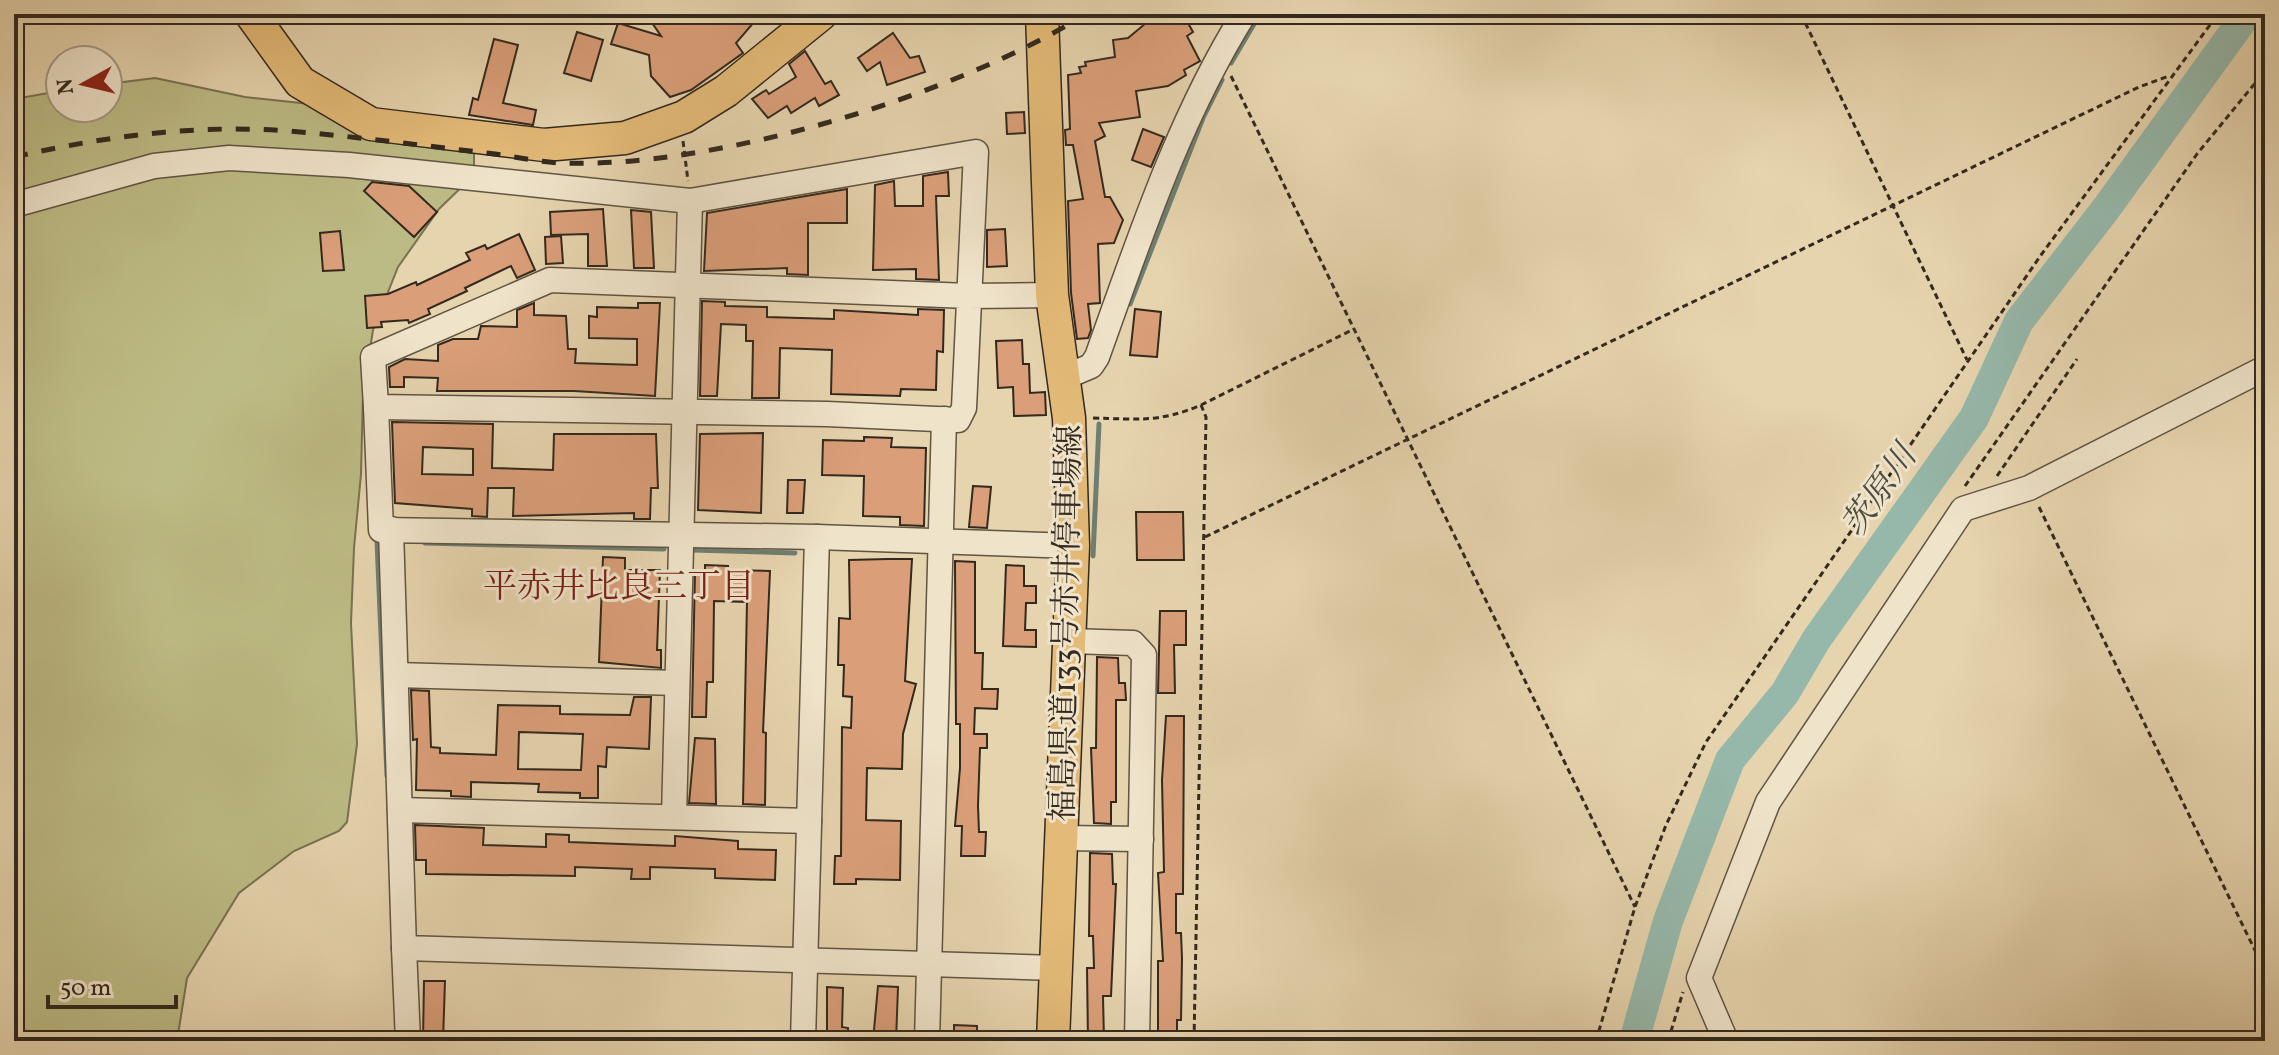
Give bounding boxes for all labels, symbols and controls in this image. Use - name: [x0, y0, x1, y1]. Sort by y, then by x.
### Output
- north arrow: [44, 44, 124, 124]
- text: N: [50, 76, 83, 97]
- street label: 福島県道133号赤井停車場線: [1043, 424, 1093, 822]
- water label: 茨原川: [1832, 433, 1932, 547]
- district label: 平赤井比良三丁目: [483, 565, 755, 612]
- scale bar: [48, 959, 176, 1009]
- text: 50 m: [60, 972, 112, 1006]

